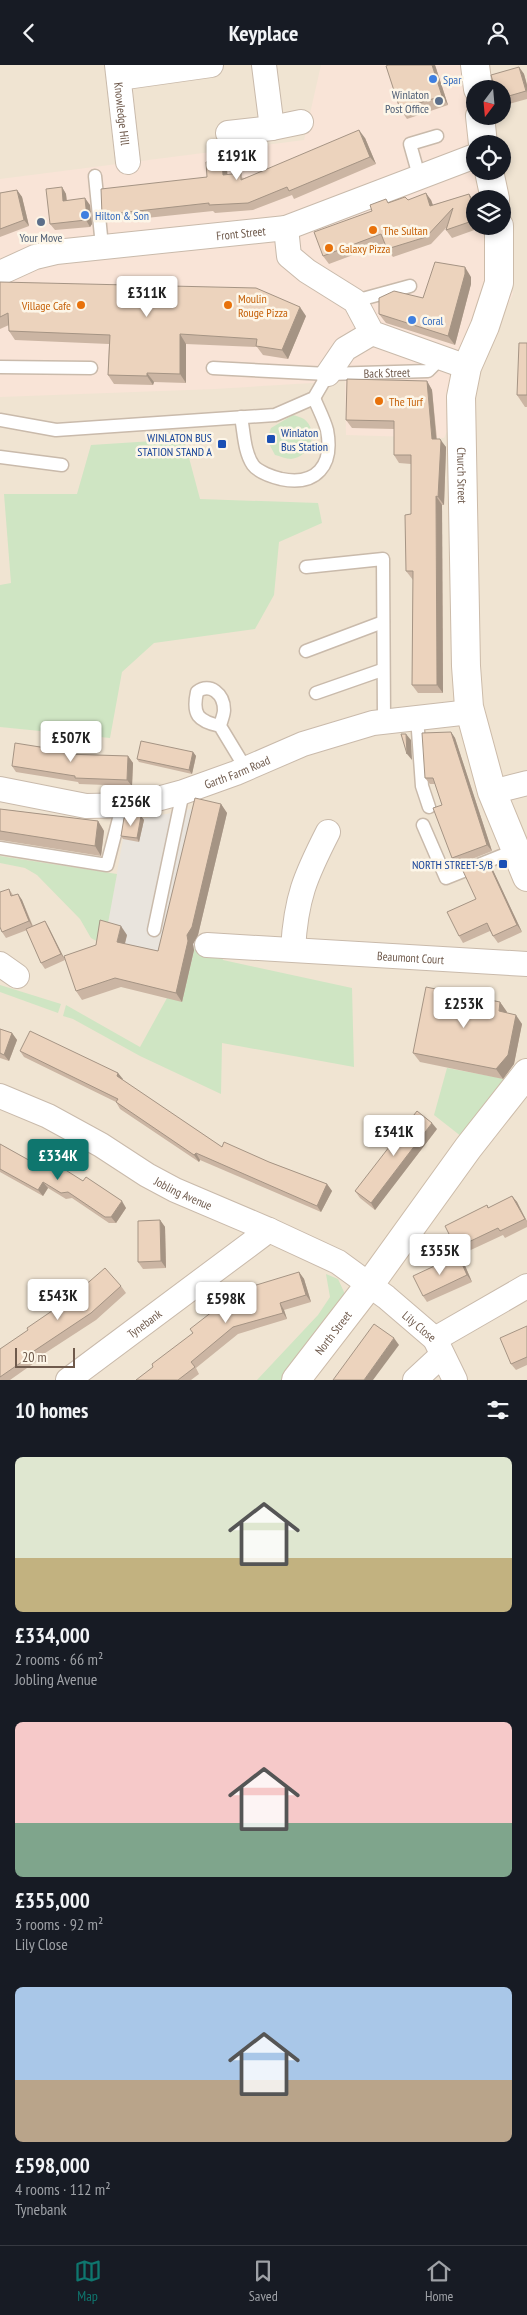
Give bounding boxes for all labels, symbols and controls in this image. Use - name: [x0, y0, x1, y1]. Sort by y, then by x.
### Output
- icon: back: [15, 19, 43, 47]
- text: Keyplace: [229, 19, 298, 47]
- icon: person: [484, 19, 512, 47]
- place label: Spar: [443, 72, 462, 87]
- marker: Spar: [427, 73, 439, 85]
- north arrow: [466, 80, 511, 125]
- map controls: [466, 80, 511, 235]
- street label: Knowledge Hill: [111, 81, 134, 146]
- place label: Winlaton Post Office: [385, 87, 429, 116]
- marker: Winlaton Post Office: [433, 95, 445, 107]
- button: locate: [466, 135, 511, 180]
- pin: £191K: [202, 139, 272, 181]
- text: £191K: [218, 145, 256, 165]
- button: layers: [466, 190, 511, 235]
- place label: Hilton & Son: [95, 208, 149, 223]
- marker: Hilton & Son: [79, 209, 91, 221]
- marker: Your Move: [35, 216, 47, 228]
- street label: Front Street: [216, 223, 267, 243]
- place label: The Sultan: [383, 223, 428, 238]
- marker: The Sultan: [367, 224, 379, 236]
- place label: Your Move: [19, 230, 63, 245]
- place label: Galaxy Pizza: [339, 241, 391, 256]
- marker: Galaxy Pizza: [323, 242, 335, 254]
- pin: £311K: [112, 275, 182, 318]
- text: £311K: [128, 282, 166, 302]
- place label: Moulin Rouge Pizza: [238, 291, 288, 320]
- place label: Village Cafe: [21, 298, 71, 313]
- marker: Village Cafe: [75, 299, 87, 311]
- marker: Moulin Rouge Pizza: [222, 299, 234, 311]
- place label: Coral: [422, 313, 443, 328]
- marker: Coral: [406, 314, 418, 326]
- street label: Back Street: [363, 364, 411, 380]
- place label: The Turf: [389, 394, 424, 409]
- marker: The Turf: [373, 395, 385, 407]
- place label: Winlaton Bus Station: [281, 425, 328, 454]
- place label: WINLATON BUS STATION STAND A: [137, 430, 212, 459]
- marker: Winlaton Bus Station: [265, 433, 277, 445]
- marker: WINLATON BUS STATION STAND A: [216, 438, 228, 450]
- street label: Church Street: [454, 447, 470, 504]
- pin: £507K: [36, 721, 106, 763]
- text: £507K: [52, 727, 90, 747]
- street label: Garth Farm Road: [202, 752, 272, 791]
- pin: £256K: [96, 785, 166, 827]
- text: £256K: [112, 791, 150, 811]
- place label: NORTH STREET-S/B: [412, 857, 493, 872]
- marker: NORTH STREET-S/B: [497, 858, 509, 870]
- street label: Beaumont Court: [377, 948, 445, 967]
- pin: £253K: [429, 987, 499, 1029]
- text: £253K: [445, 993, 483, 1013]
- pin: £341K: [359, 1115, 429, 1157]
- text: £341K: [375, 1121, 413, 1141]
- pin: £334K: [23, 1139, 93, 1181]
- text: £334K: [39, 1145, 77, 1165]
- street label: Jobling Avenue: [151, 1173, 215, 1213]
- pin: £355K: [405, 1233, 475, 1276]
- text: £355K: [421, 1240, 459, 1260]
- pin: £543K: [23, 1279, 93, 1321]
- pin: £598K: [191, 1281, 261, 1324]
- text: £543K: [39, 1285, 77, 1305]
- text: £598K: [207, 1288, 245, 1308]
- street label: Tynebank: [124, 1305, 164, 1341]
- street label: North Street: [311, 1307, 355, 1357]
- street label: Lily Close: [400, 1307, 440, 1344]
- scale bar: [15, 1345, 75, 1368]
- text: 20 m: [22, 1348, 47, 1366]
- icon: filters: [484, 1396, 512, 1424]
- text: 10 homes: [15, 1397, 88, 1424]
- icon: home: [219, 1489, 309, 1579]
- text: £334,000: [15, 1622, 90, 1649]
- text: 2 rooms · 66 m²: [15, 1649, 103, 1669]
- text: Jobling Avenue: [15, 1669, 97, 1689]
- icon: home: [219, 1754, 309, 1844]
- text: £355,000: [15, 1887, 90, 1914]
- text: 3 rooms · 92 m²: [15, 1914, 103, 1934]
- text: Lily Close: [15, 1934, 68, 1954]
- icon: home: [219, 2019, 309, 2109]
- text: £598,000: [15, 2152, 90, 2179]
- text: 4 rooms · 112 m²: [15, 2179, 111, 2199]
- text: Tynebank: [15, 2199, 67, 2219]
- tab: Map: [74, 2257, 102, 2305]
- tab: Saved: [249, 2257, 278, 2305]
- tab: Home: [425, 2257, 453, 2305]

